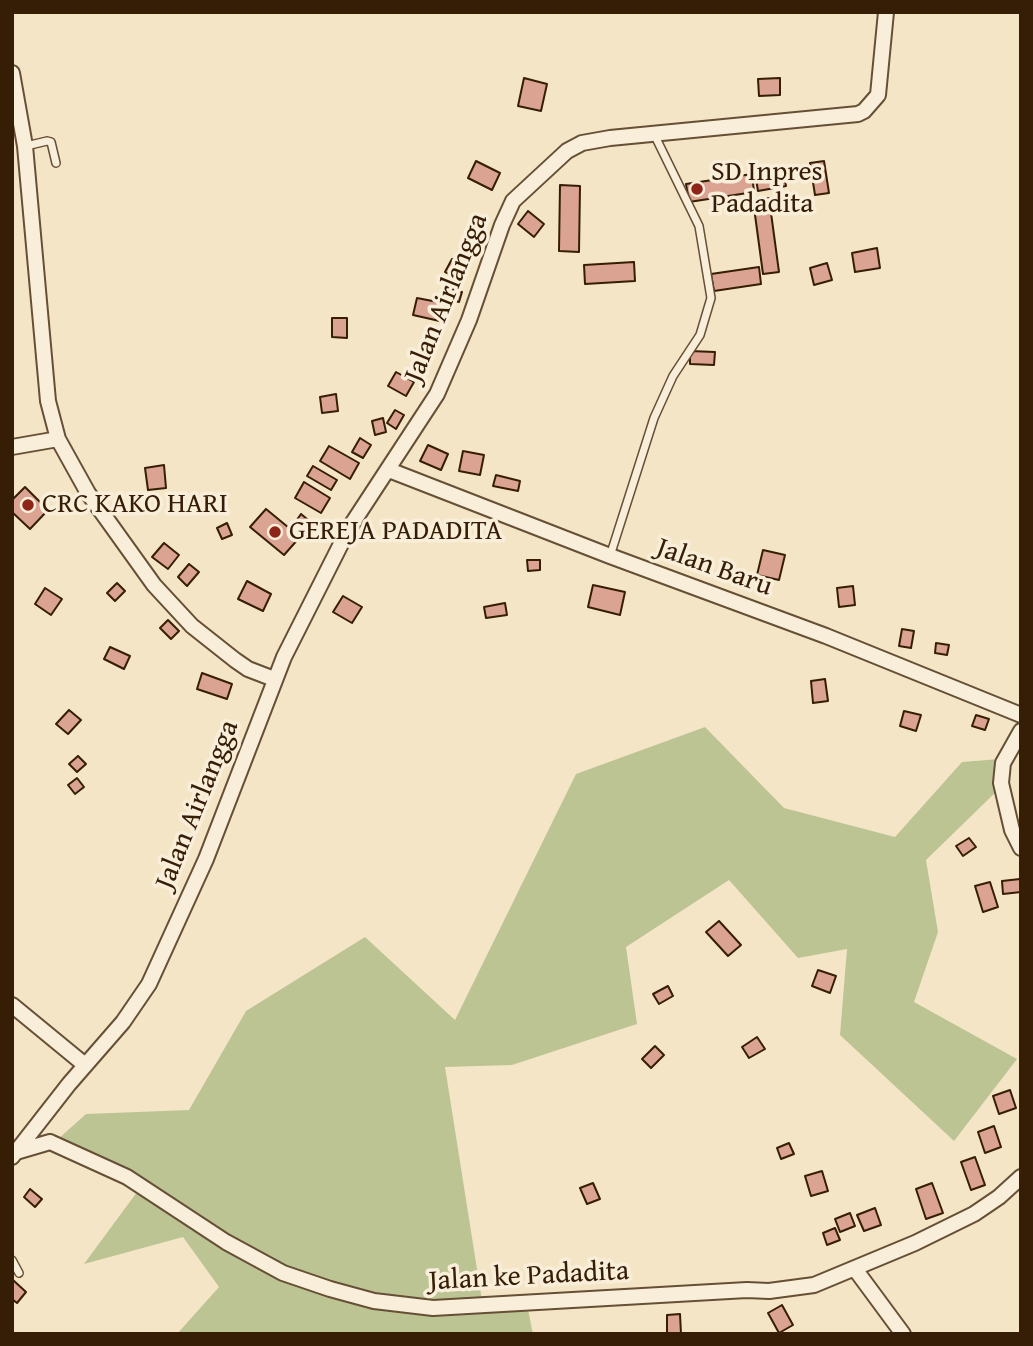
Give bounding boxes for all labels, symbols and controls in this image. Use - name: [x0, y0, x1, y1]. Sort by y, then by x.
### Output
- place label: SD Inpres Padadita: [711, 156, 823, 222]
- marker: SD Inpres Padadita: [689, 181, 705, 197]
- street label: Jalan Airlangga: [398, 209, 496, 387]
- place label: CRC KAKO HARI: [42, 488, 228, 522]
- marker: CRC KAKO HARI: [20, 497, 36, 513]
- place label: GEREJA PADADITA: [289, 515, 502, 549]
- marker: GEREJA PADADITA: [267, 524, 283, 540]
- street label: Jalan Baru: [651, 532, 777, 604]
- street label: Jalan Airlangga: [149, 716, 247, 894]
- street label: Jalan ke Padadita: [428, 1255, 630, 1299]

